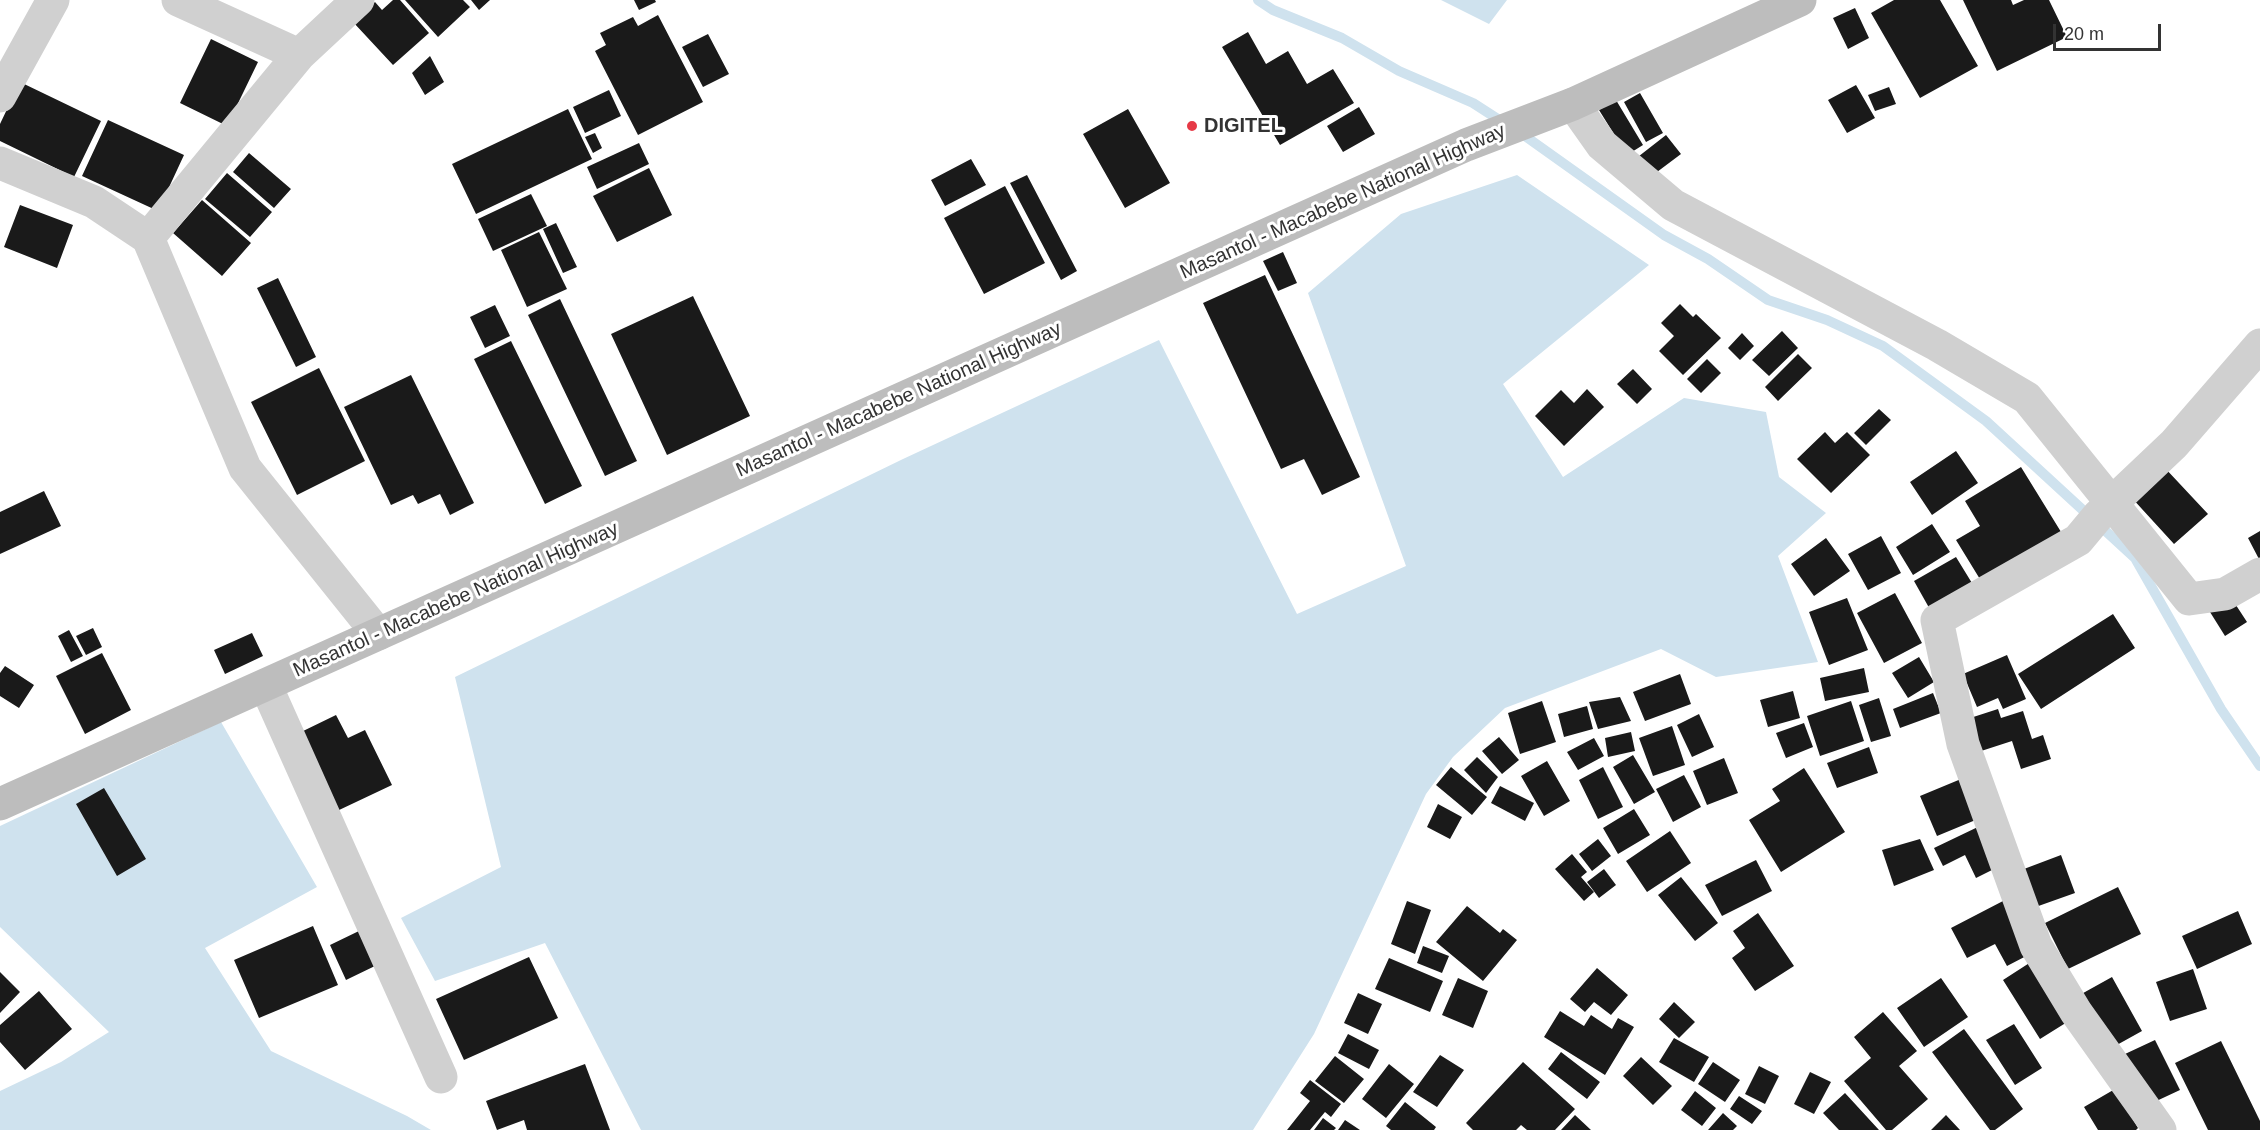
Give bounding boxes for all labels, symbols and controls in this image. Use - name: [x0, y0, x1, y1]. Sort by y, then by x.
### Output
- scale bar: [2056, 12, 2164, 50]
- text: 20 m: [2064, 24, 2104, 44]
- place label: DIGITEL: [1204, 114, 1283, 138]
- street label: Masantol - Macabebe National Highway: [1177, 119, 1509, 285]
- marker: DIGITEL: [1185, 119, 1199, 133]
- street label: Masantol - Macabebe National Highway: [733, 317, 1065, 483]
- street label: Masantol - Macabebe National Highway: [290, 517, 622, 683]

